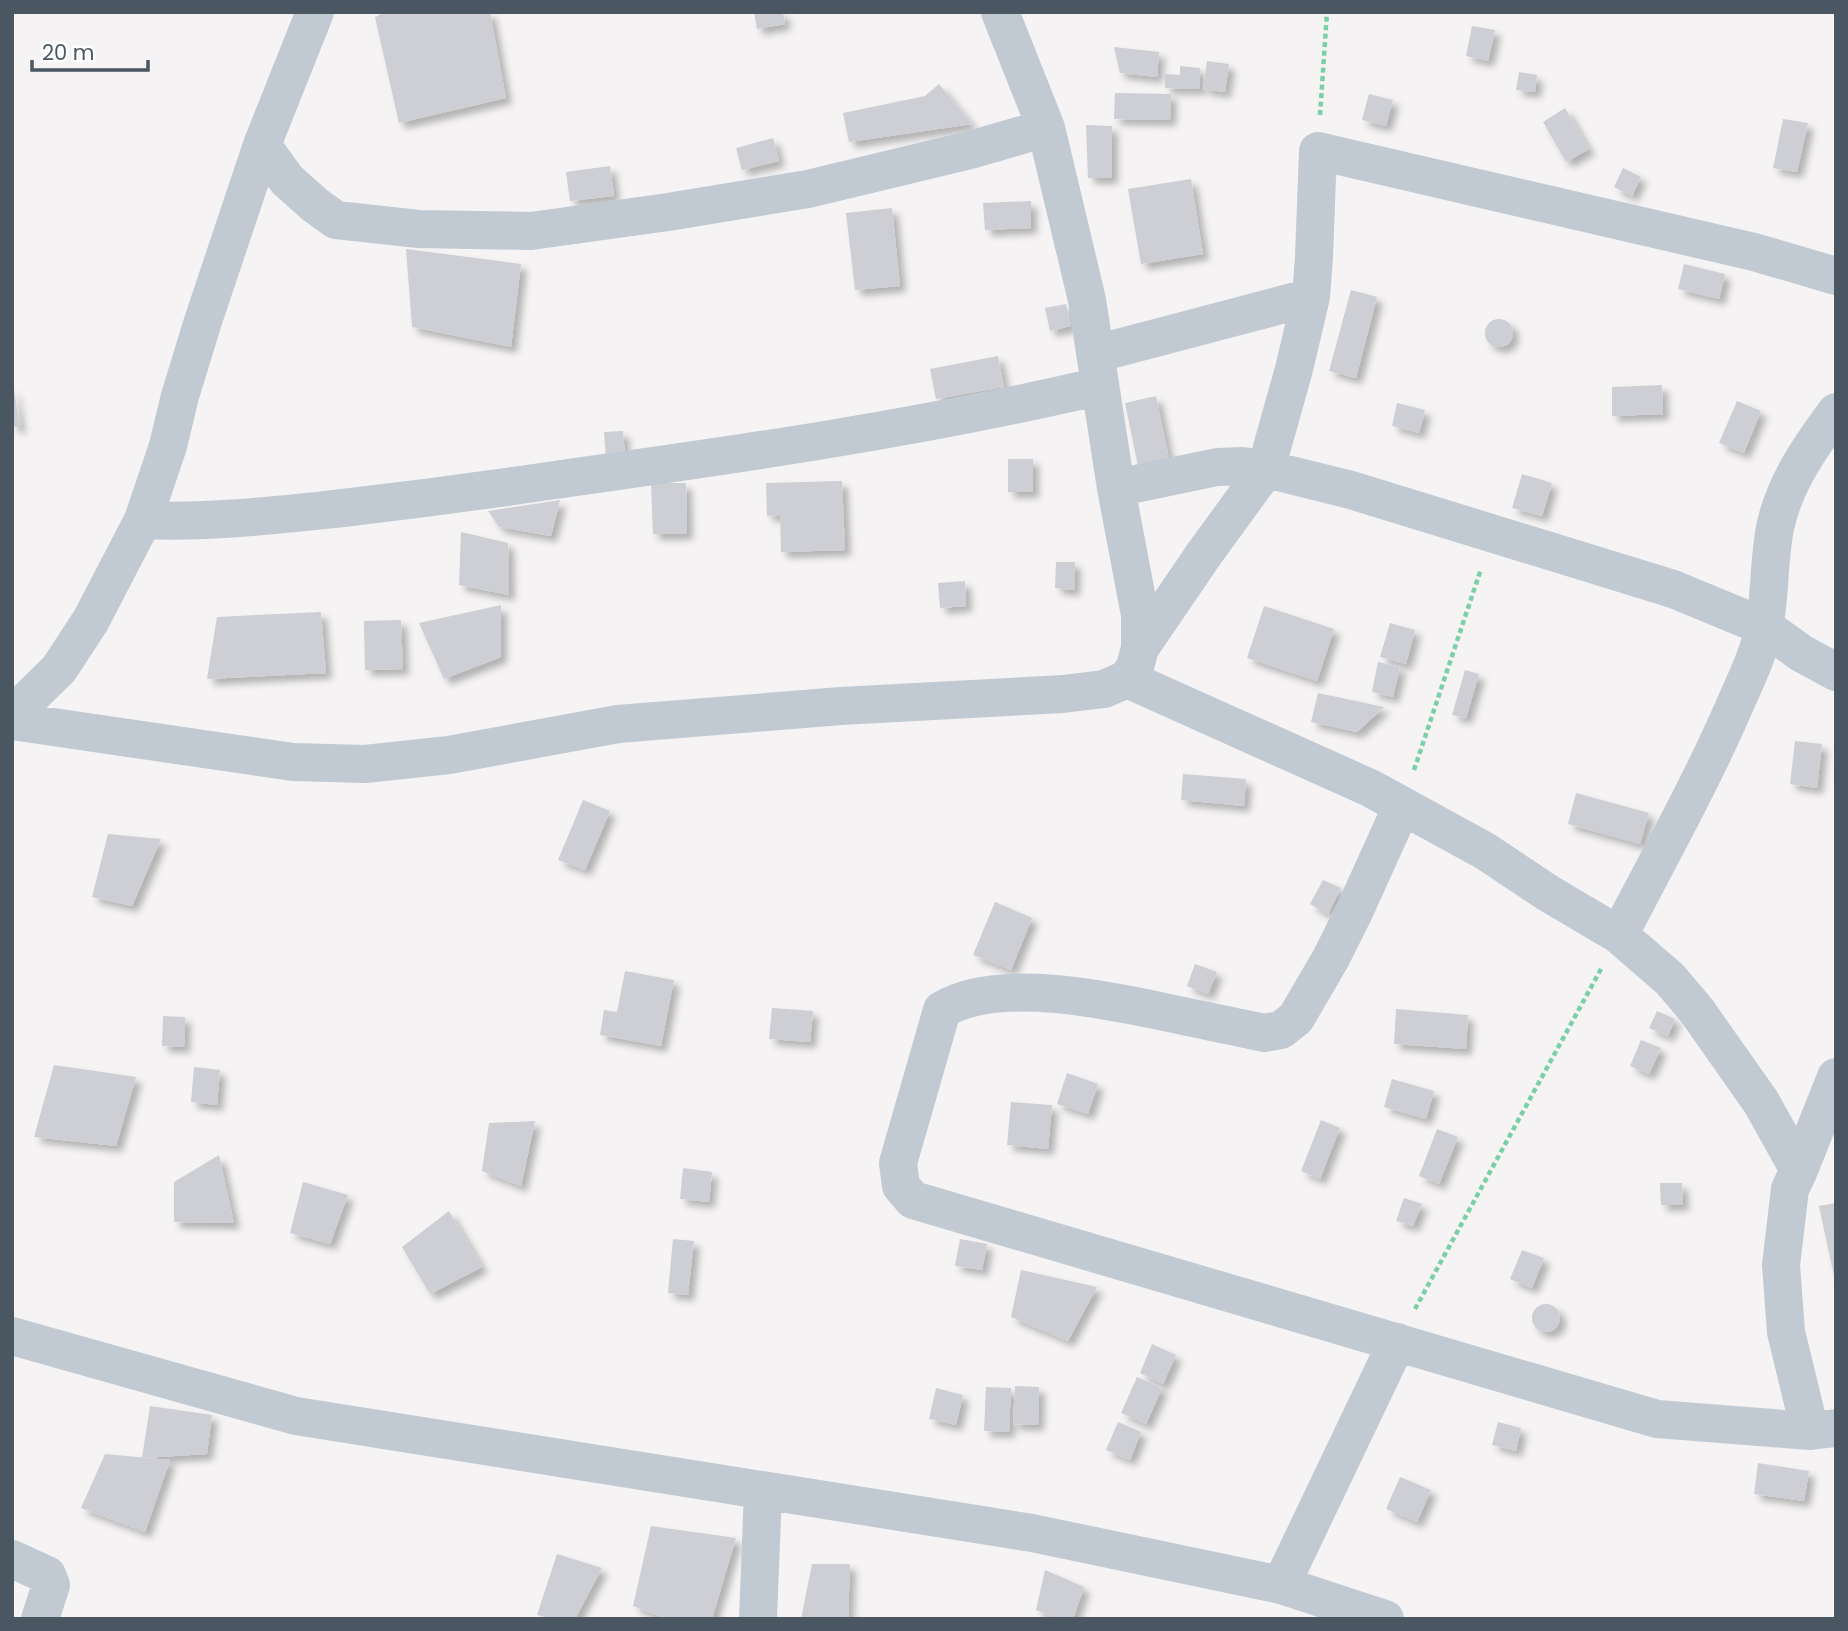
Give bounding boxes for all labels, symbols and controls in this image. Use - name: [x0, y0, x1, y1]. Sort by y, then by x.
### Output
- scale bar: [32, 28, 147, 72]
- text: 20 m: [42, 38, 95, 67]

